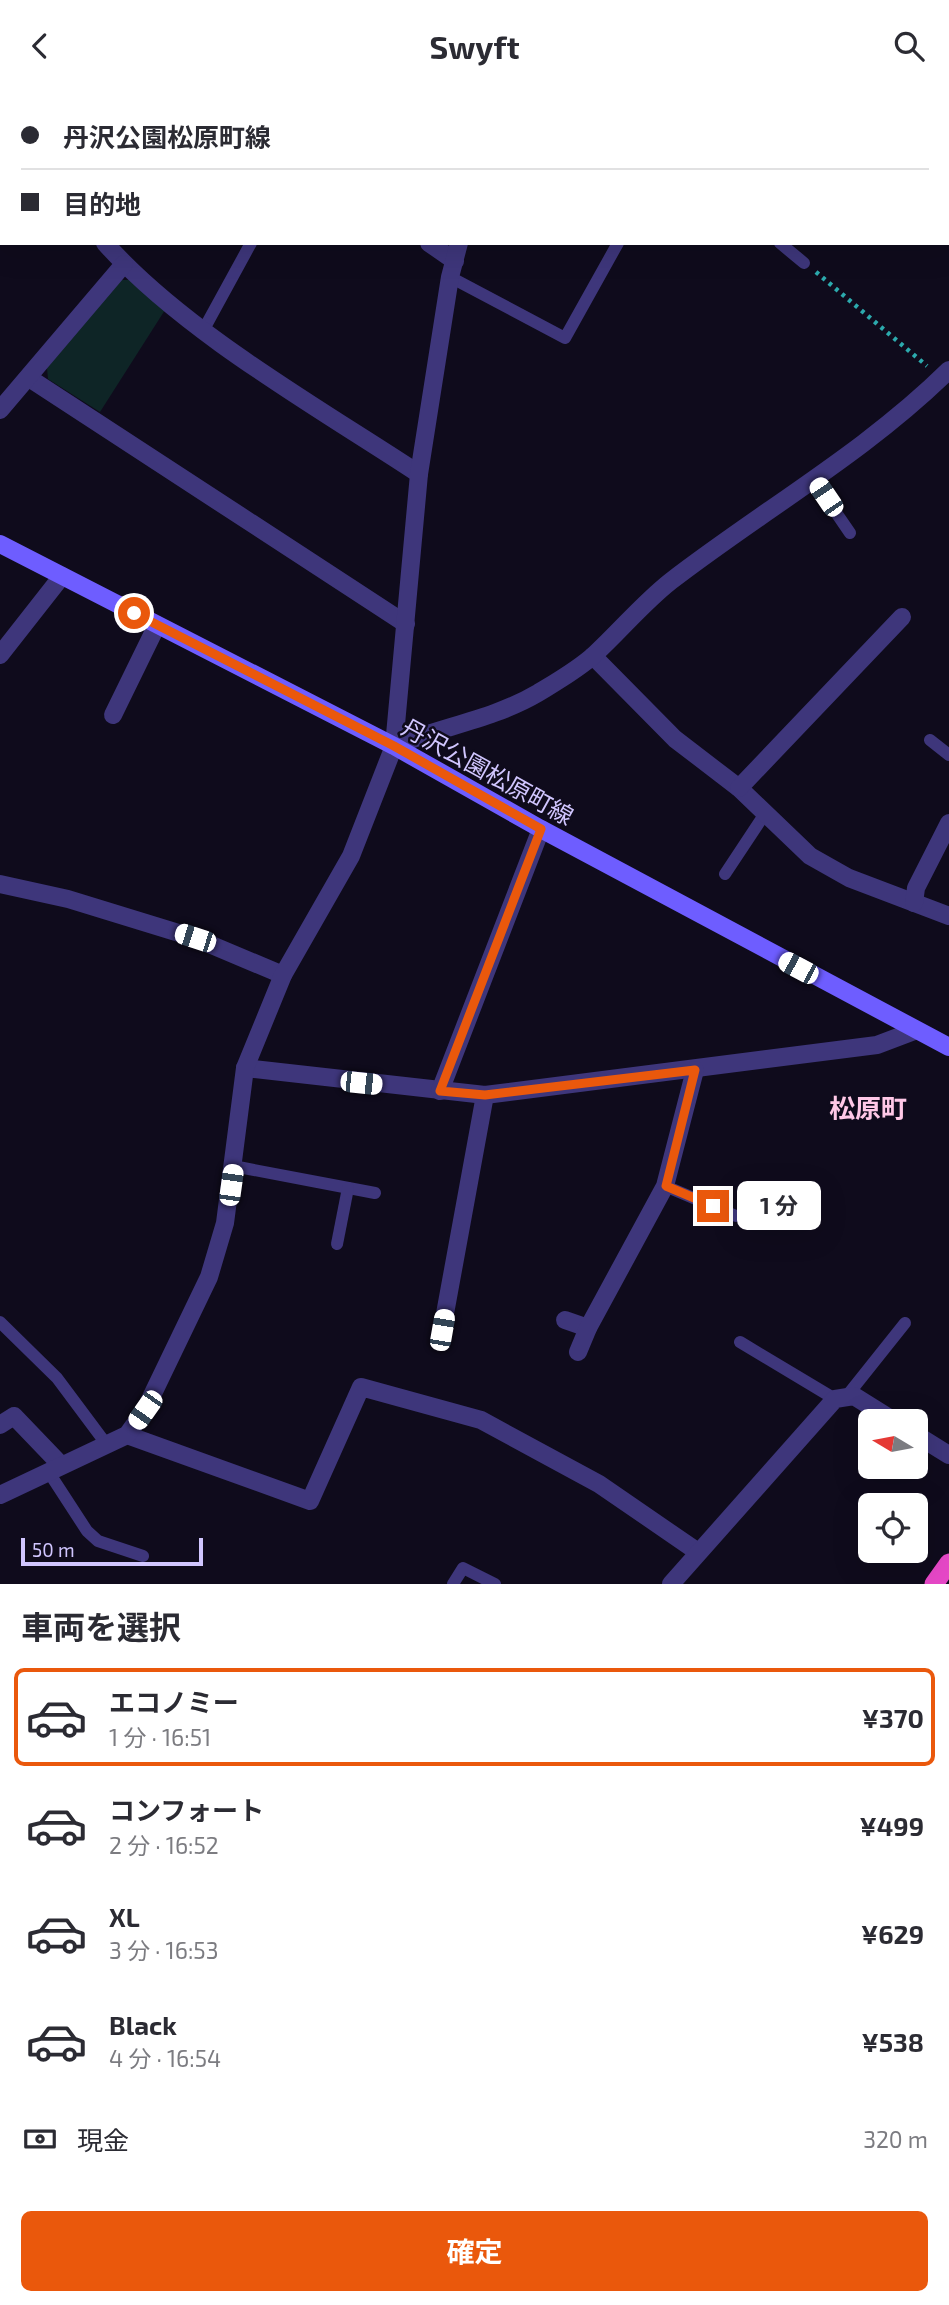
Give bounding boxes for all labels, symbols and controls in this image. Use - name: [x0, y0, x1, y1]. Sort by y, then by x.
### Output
- icon: back: [21, 27, 59, 65]
- text: Swyft: [429, 27, 520, 65]
- icon: search: [890, 27, 928, 65]
- text: 丹沢公園松原町線: [63, 121, 271, 152]
- text: 目的地: [63, 188, 141, 219]
- car: [806, 474, 847, 520]
- route start: [118, 597, 150, 629]
- street label: 丹沢公園松原町線: [397, 712, 579, 830]
- car: [172, 922, 219, 954]
- car: [775, 949, 822, 987]
- car: [340, 1070, 383, 1096]
- district label: 松原町: [829, 1092, 907, 1123]
- car: [218, 1163, 245, 1207]
- callout: 1 分: [738, 1181, 822, 1231]
- route end: [697, 1190, 729, 1222]
- text: 1 分: [760, 1191, 798, 1219]
- car: [429, 1307, 456, 1353]
- car: [125, 1387, 166, 1433]
- north arrow: [858, 1409, 928, 1479]
- map controls: [858, 1409, 928, 1563]
- button: locate: [858, 1493, 928, 1563]
- scale bar: [21, 1535, 203, 1567]
- text: 50 m: [32, 1538, 75, 1561]
- text: 車両を選択: [21, 1607, 181, 1645]
- icon: car: [25, 1686, 88, 1749]
- text: エコノミー: [109, 1686, 239, 1717]
- text: ¥370: [862, 1702, 924, 1733]
- text: 1 分 · 16:51: [109, 1723, 211, 1751]
- icon: car: [25, 1794, 88, 1857]
- text: コンフォート: [109, 1794, 264, 1825]
- text: ¥499: [859, 1810, 924, 1841]
- text: 2 分 · 16:52: [109, 1831, 219, 1859]
- text: XL: [109, 1901, 140, 1932]
- icon: car: [25, 1902, 88, 1965]
- text: ¥629: [861, 1918, 924, 1949]
- text: 3 分 · 16:53: [109, 1936, 218, 1964]
- text: Black: [109, 2009, 177, 2040]
- icon: car: [25, 2010, 88, 2073]
- text: ¥538: [861, 2026, 924, 2057]
- text: 4 分 · 16:54: [109, 2044, 221, 2072]
- icon: cash: [21, 2120, 59, 2158]
- text: 現金: [77, 2124, 129, 2155]
- text: 320 m: [863, 2125, 928, 2153]
- button: 確定: [21, 2211, 928, 2291]

